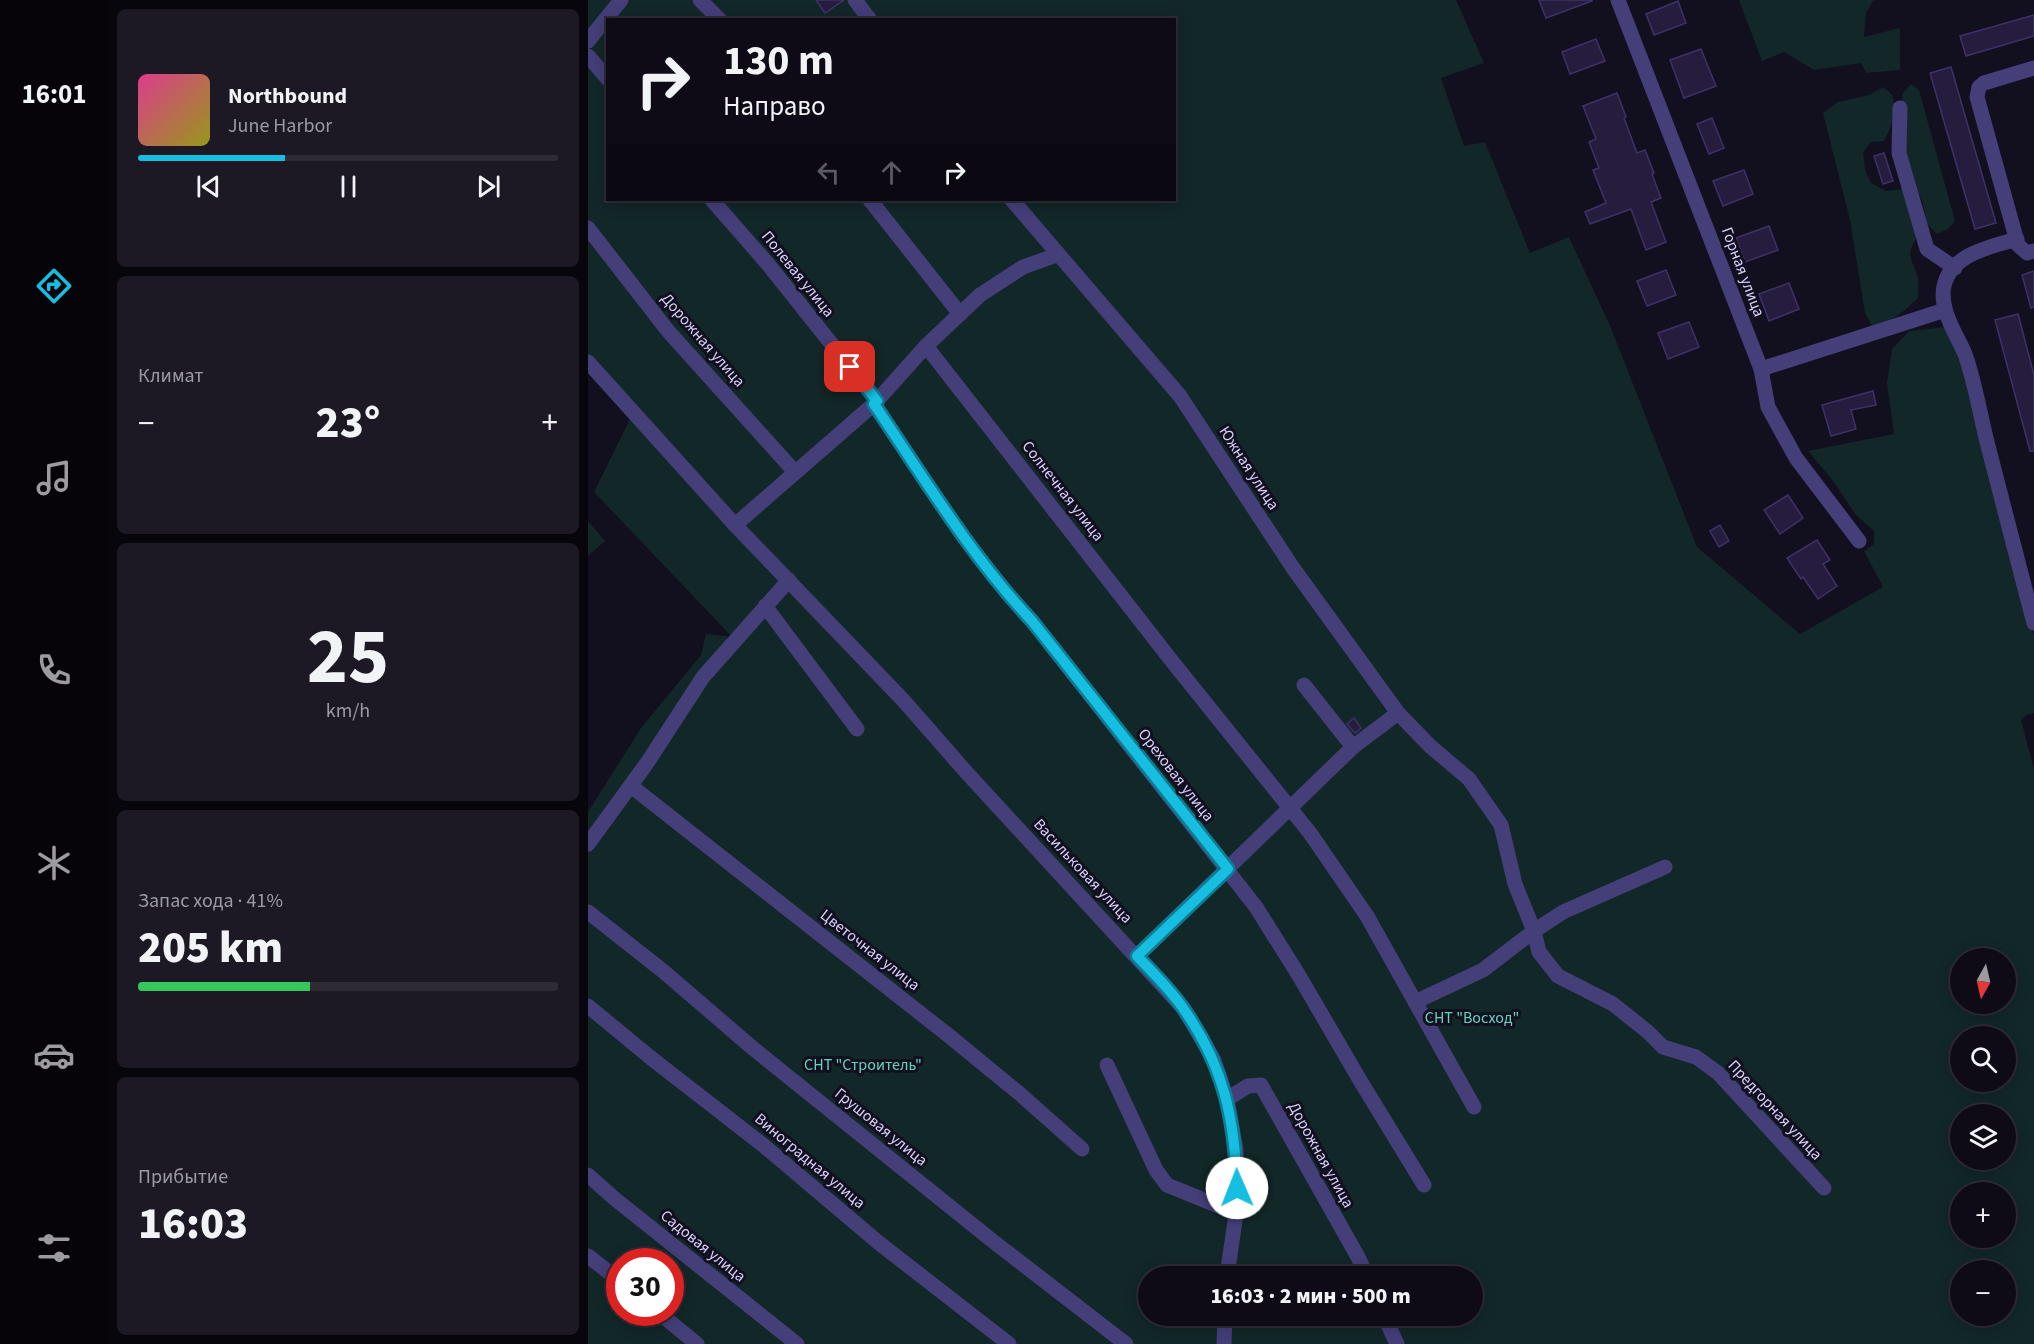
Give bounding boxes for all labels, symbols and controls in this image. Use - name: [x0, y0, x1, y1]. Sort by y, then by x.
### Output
- text: 130 m: [723, 31, 834, 91]
- icon: right: [624, 42, 702, 120]
- text: 16:01: [21, 75, 87, 114]
- text: Northbound: [228, 80, 347, 112]
- text: Направо: [723, 87, 826, 126]
- text: June Harbor: [228, 112, 332, 140]
- icon: left: [812, 156, 845, 189]
- icon: ahead: [875, 156, 908, 189]
- icon: right: [938, 156, 971, 189]
- icon: previous: [192, 170, 225, 203]
- icon: pause: [332, 170, 365, 203]
- icon: next: [472, 170, 505, 203]
- street label: Горная улица: [1716, 224, 1770, 320]
- street label: Полевая улица: [756, 226, 840, 322]
- icon: directions: [33, 265, 75, 307]
- street label: Дорожная улица: [656, 288, 750, 392]
- pin: [824, 341, 875, 392]
- icon: arrive: [833, 350, 866, 383]
- text: Климат: [138, 362, 204, 390]
- text: 23°: [316, 391, 380, 455]
- text: −: [138, 400, 154, 447]
- text: +: [542, 400, 558, 447]
- street label: Южная улица: [1214, 422, 1284, 514]
- street label: Солнечная улица: [1017, 436, 1109, 546]
- icon: music: [33, 457, 75, 499]
- text: 25: [307, 602, 389, 713]
- icon: phone: [33, 649, 75, 691]
- text: km/h: [326, 697, 370, 725]
- street label: Ореховая улица: [1133, 724, 1219, 826]
- street label: Васильковая улица: [1029, 814, 1137, 928]
- icon: climate: [33, 842, 75, 884]
- text: Запас хода · 41%: [138, 887, 283, 915]
- street label: Цветочная улица: [816, 904, 924, 996]
- text: 205 km: [138, 916, 283, 980]
- north arrow: [1950, 948, 2016, 1014]
- map controls: [1950, 948, 2016, 1326]
- park label: СНТ "Восход": [1425, 1007, 1519, 1029]
- button: search: [1950, 1026, 2016, 1092]
- icon: car: [33, 1034, 75, 1076]
- park label: СНТ "Строитель": [804, 1054, 922, 1076]
- street label: Предгорная улица: [1723, 1055, 1827, 1165]
- street label: Грушовая улица: [830, 1083, 932, 1171]
- street label: Дорожная улица: [1283, 1098, 1359, 1212]
- button: layers: [1950, 1104, 2016, 1170]
- street label: Виноградная улица: [750, 1108, 870, 1214]
- position arrow: [1205, 1156, 1269, 1220]
- text: Прибытие: [138, 1163, 228, 1191]
- button: +: [1950, 1182, 2016, 1248]
- text: 16:03: [138, 1192, 248, 1256]
- street label: Садовая улица: [656, 1205, 750, 1287]
- icon: filters: [33, 1227, 75, 1269]
- speed limit sign: 30: [606, 1248, 684, 1326]
- button: −: [1950, 1260, 2016, 1326]
- text: 16:03 · 2 мин · 500 m: [1210, 1280, 1411, 1312]

